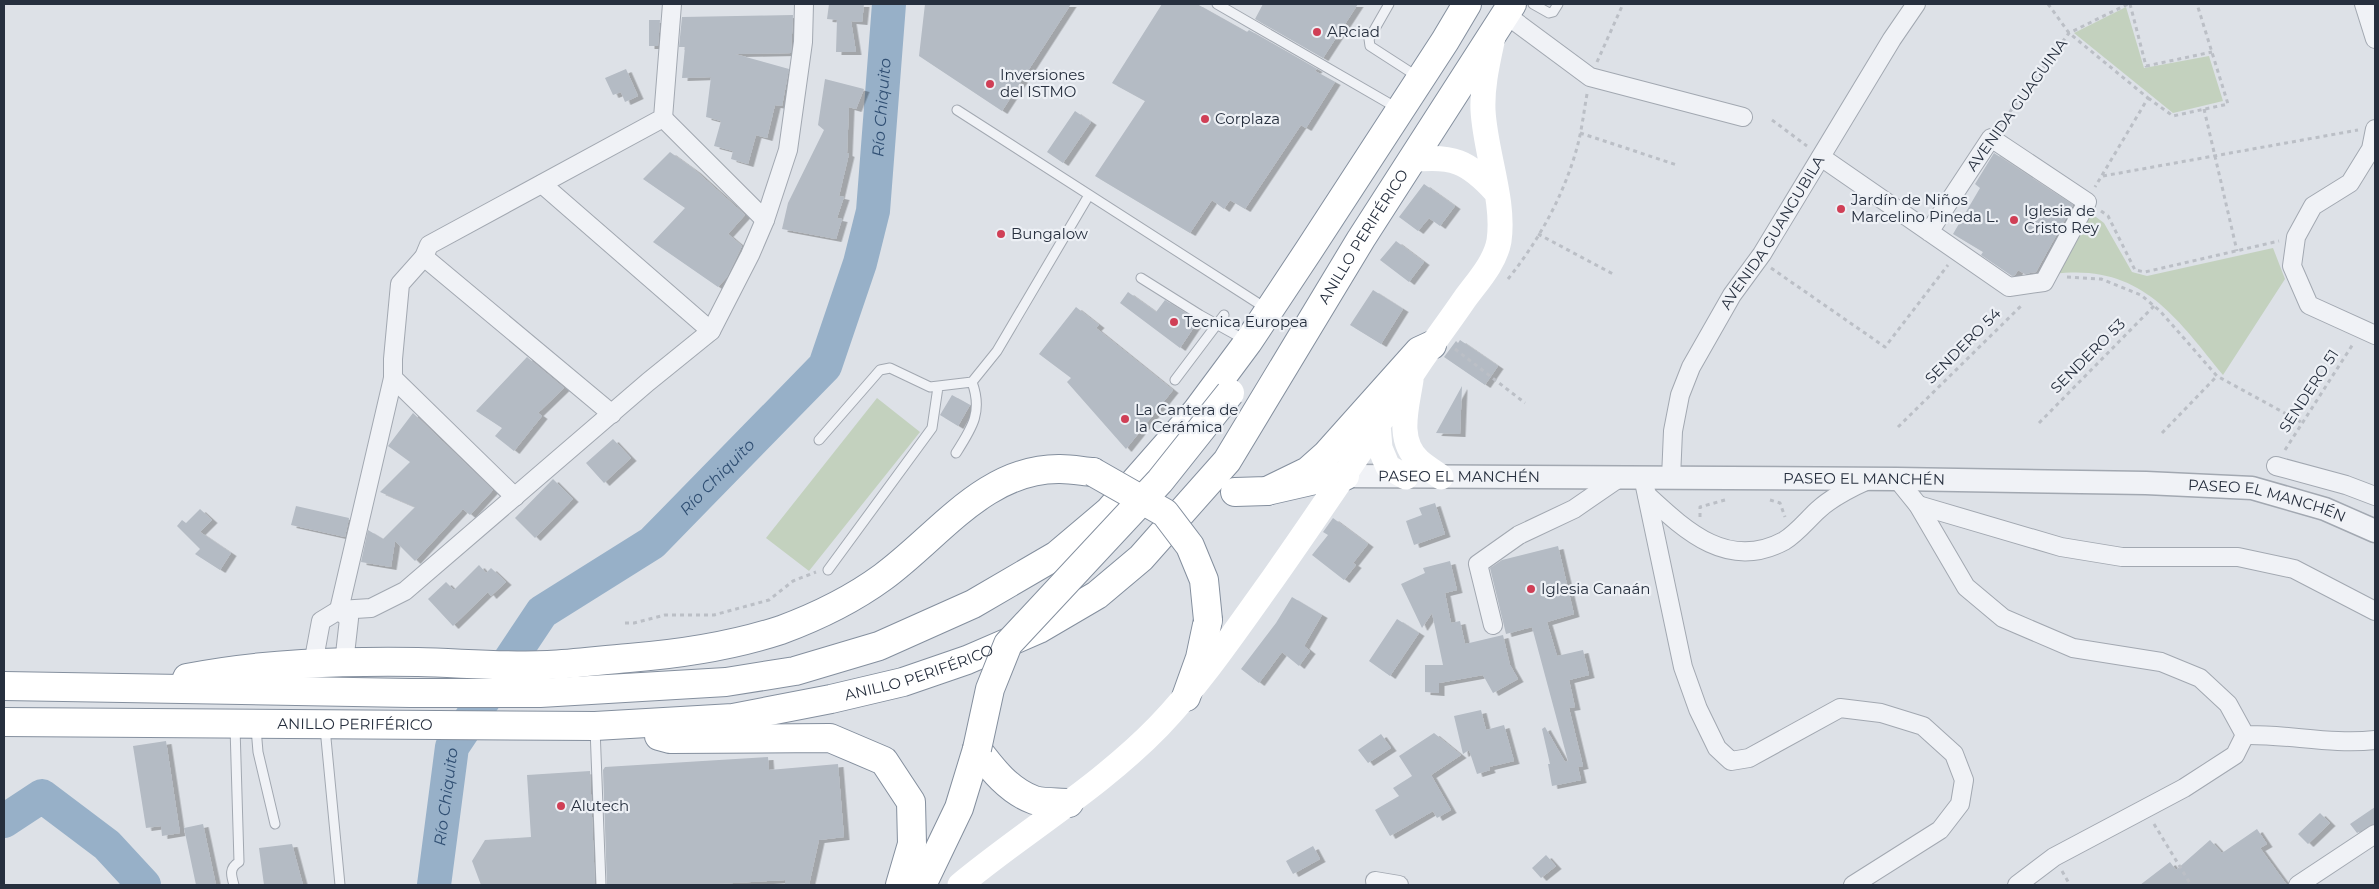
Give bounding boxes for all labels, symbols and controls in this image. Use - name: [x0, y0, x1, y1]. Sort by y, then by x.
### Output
- place label: ARciad: [1327, 22, 1380, 41]
- marker: ARciad: [1311, 26, 1323, 38]
- street label: AVENIDA GUAGUINA: [1962, 35, 2071, 175]
- water label: Río Chiquito: [868, 57, 895, 158]
- place label: Inversiones del ISTMO: [1000, 65, 1085, 101]
- marker: Inversiones del ISTMO: [984, 78, 996, 90]
- place label: Corplaza: [1215, 109, 1280, 128]
- marker: Corplaza: [1199, 113, 1211, 125]
- street label: AVENIDA GUANGUBILA: [1716, 152, 1828, 313]
- street label: ANILLO PERIFÉRICO: [1314, 166, 1412, 307]
- place label: Jardín de Niños Marcelino Pineda L.: [1850, 190, 1998, 226]
- place label: Iglesia de Cristo Rey: [2024, 201, 2100, 237]
- marker: Jardín de Niños Marcelino Pineda L.: [1835, 203, 1847, 215]
- marker: Iglesia de Cristo Rey: [2008, 214, 2020, 226]
- place label: Bungalow: [1011, 224, 1089, 243]
- marker: Bungalow: [995, 228, 1007, 240]
- street label: SENDERO 54: [1921, 304, 2005, 388]
- place label: Tecnica Europea: [1184, 312, 1308, 331]
- street label: SENDERO 53: [2046, 314, 2129, 397]
- marker: Tecnica Europea: [1168, 316, 1180, 328]
- street label: SENDERO 51: [2275, 346, 2342, 436]
- place label: La Cantera de la Cerámica: [1135, 400, 1238, 436]
- marker: La Cantera de la Cerámica: [1119, 413, 1131, 425]
- water label: Río Chiquito: [676, 435, 759, 519]
- street label: PASEO EL MANCHÉN: [1378, 466, 1540, 486]
- street label: PASEO EL MANCHÉN: [1783, 468, 1945, 489]
- street label: PASEO EL MANCHÉN: [2188, 475, 2349, 526]
- place label: Iglesia Canaán: [1541, 579, 1650, 598]
- marker: Iglesia Canaán: [1525, 583, 1537, 595]
- street label: ANILLO PERIFÉRICO: [843, 640, 996, 704]
- street label: ANILLO PERIFÉRICO: [277, 714, 433, 734]
- water label: Río Chiquito: [430, 746, 462, 847]
- place label: Alutech: [571, 796, 629, 815]
- marker: Alutech: [555, 800, 567, 812]

